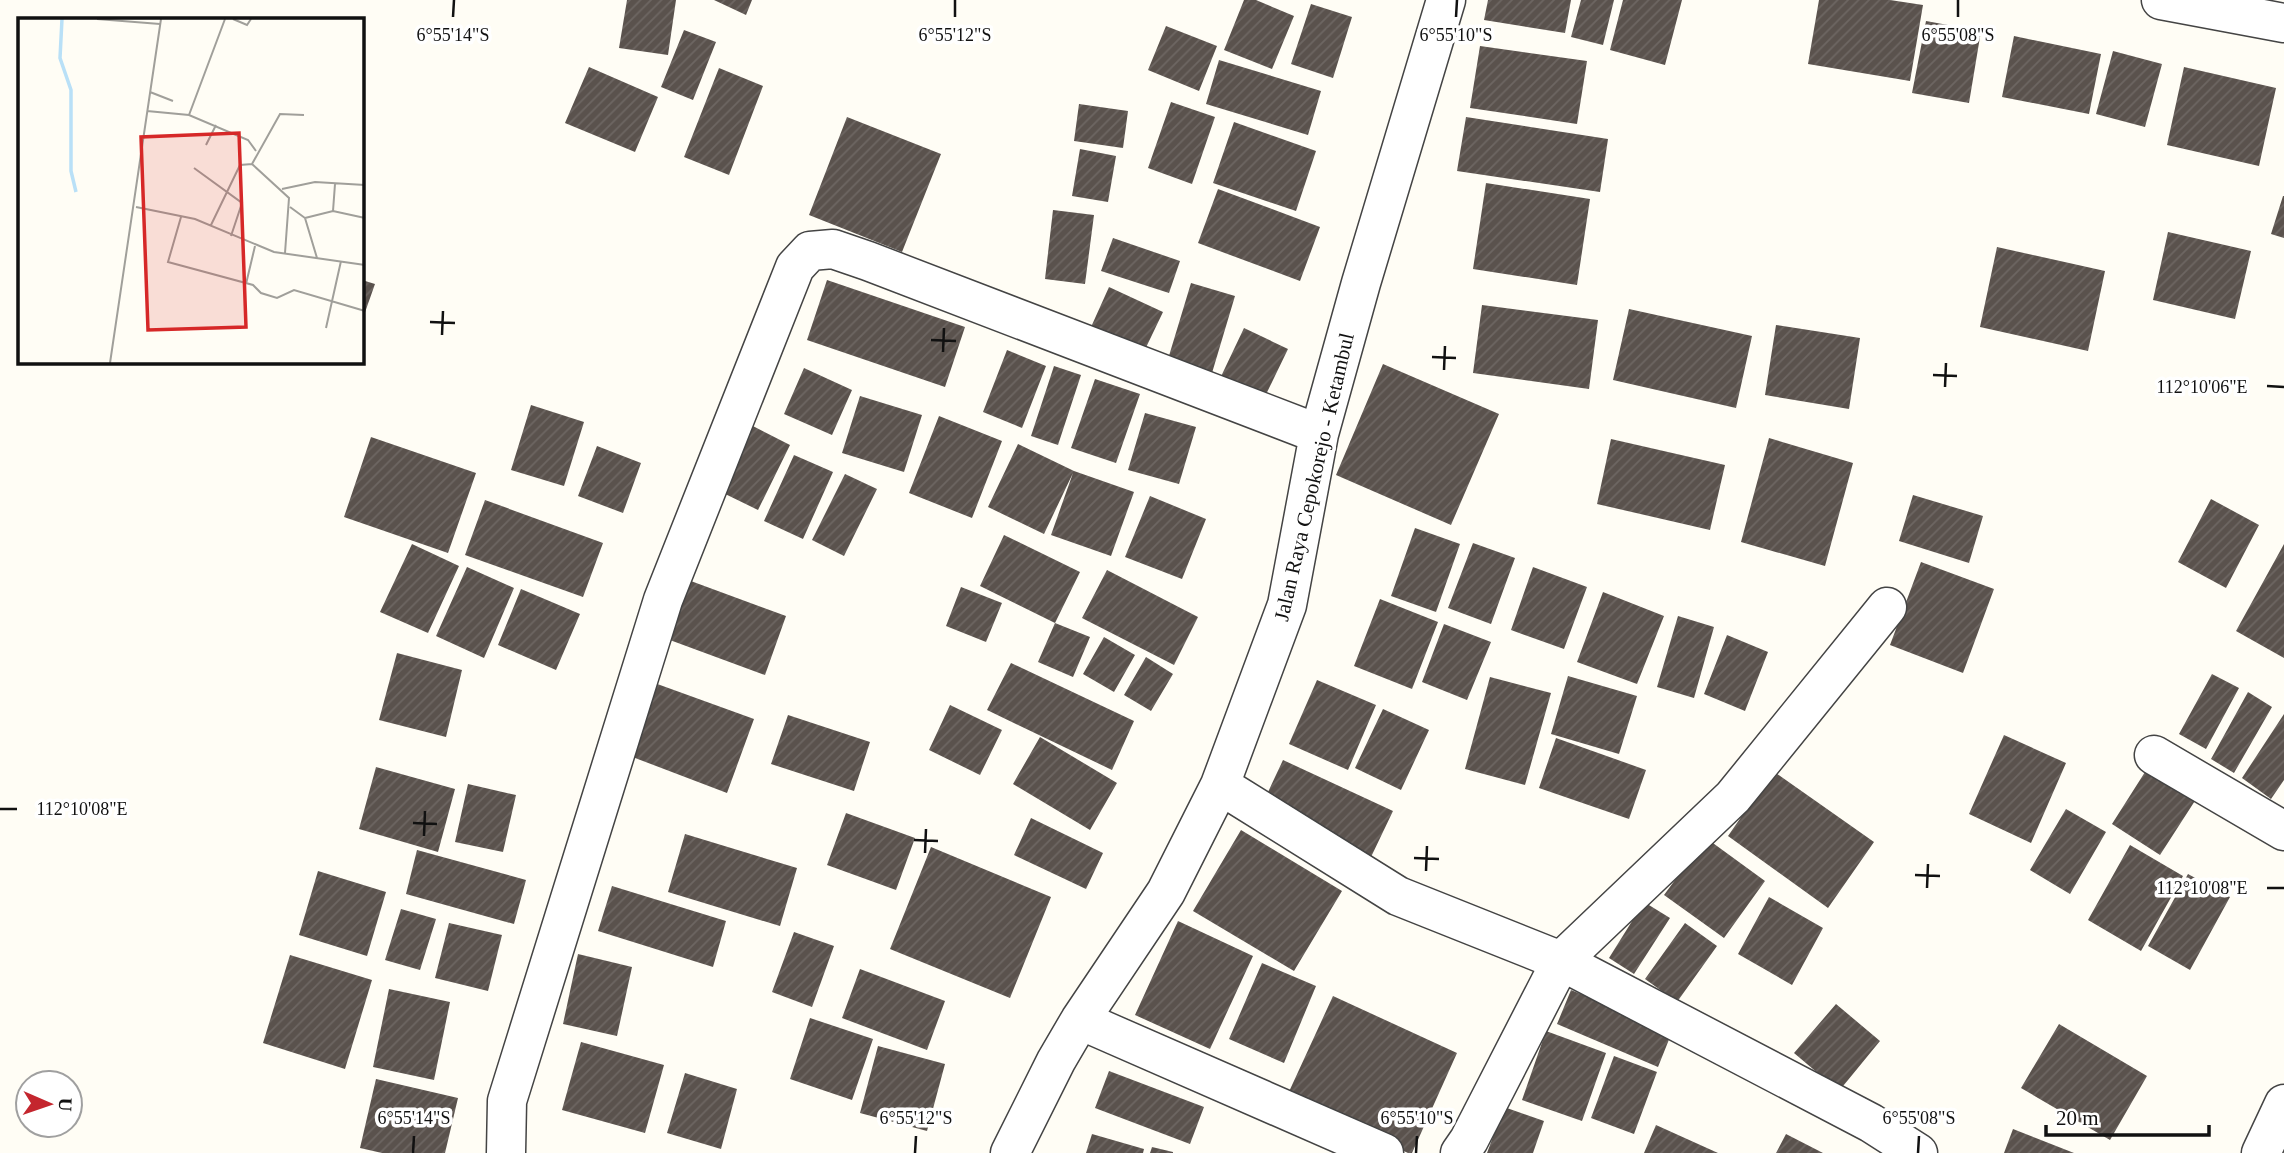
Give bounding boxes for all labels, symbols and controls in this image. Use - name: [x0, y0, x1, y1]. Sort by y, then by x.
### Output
- inset map: [18, 18, 364, 364]
- text: 6°55'14"S: [417, 25, 489, 45]
- text: 6°55'12"S: [919, 25, 991, 45]
- text: 6°55'10"S: [1420, 25, 1492, 45]
- text: 6°55'08"S: [1922, 25, 1994, 45]
- street label: Jalan Raya Cepokorejo - Ketambul: [1269, 330, 1359, 623]
- text: 112°10'06"E: [2156, 377, 2248, 397]
- text: 112°10'08"E: [36, 799, 128, 819]
- text: 112°10'08"E: [2156, 878, 2248, 898]
- north arrow: [14, 1069, 84, 1139]
- scale bar: [2046, 1094, 2209, 1138]
- text: U: [55, 1097, 76, 1112]
- text: 20 m: [2056, 1106, 2099, 1130]
- text: 6°55'14"S: [378, 1108, 450, 1128]
- text: 6°55'12"S: [880, 1108, 952, 1128]
- text: 6°55'10"S: [1381, 1108, 1453, 1128]
- text: 6°55'08"S: [1883, 1108, 1955, 1128]

